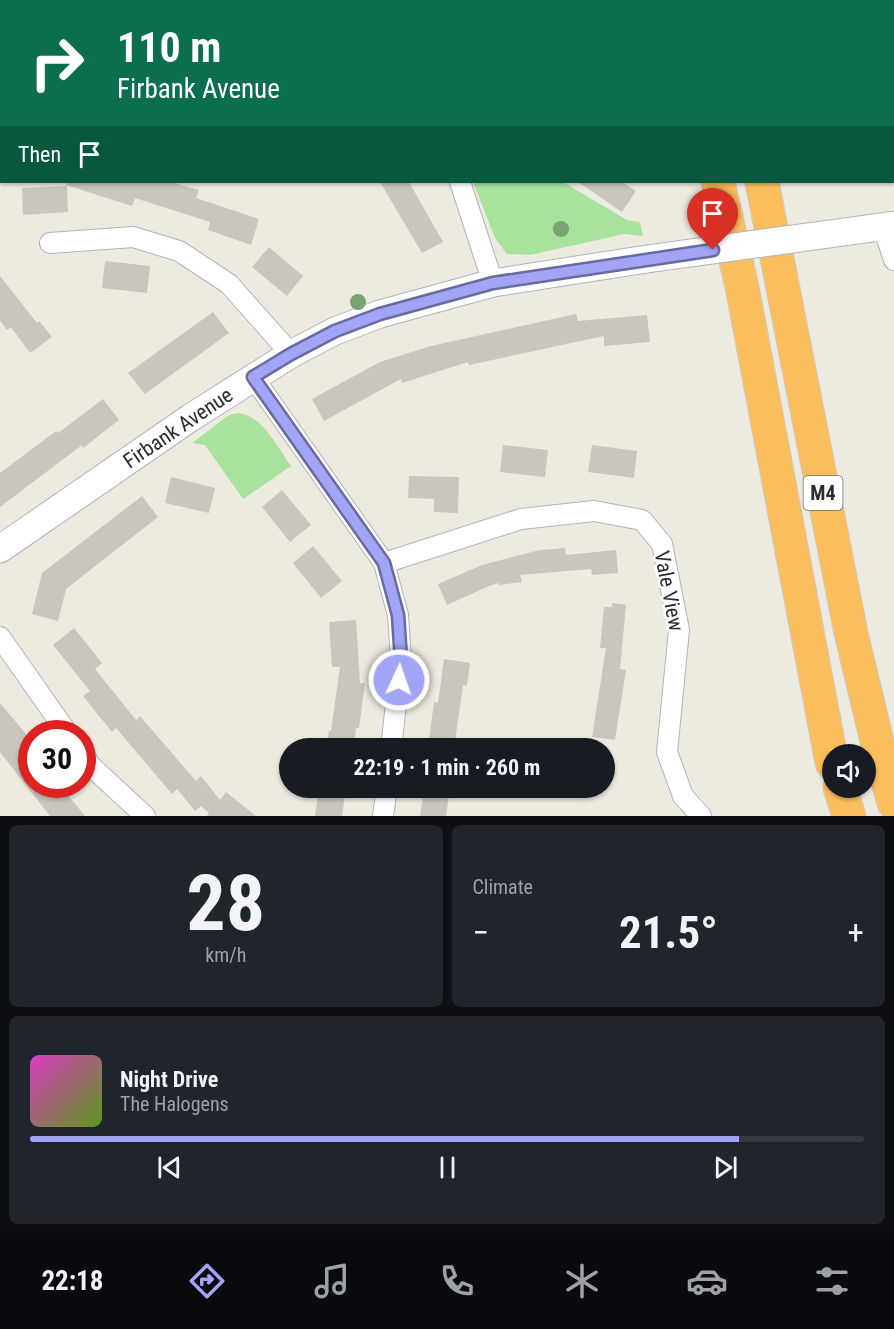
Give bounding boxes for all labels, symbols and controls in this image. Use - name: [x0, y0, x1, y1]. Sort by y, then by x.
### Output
- text: 110 m: [117, 23, 222, 72]
- icon: right: [18, 24, 96, 102]
- text: Firbank Avenue: [117, 73, 280, 105]
- icon: arrive: [73, 138, 106, 171]
- text: Then: [18, 142, 61, 167]
- pin: [687, 188, 738, 250]
- icon: arrive: [696, 197, 729, 230]
- street label: Firbank Avenue: [119, 383, 237, 473]
- road number: M4: [804, 476, 842, 510]
- street label: Vale View: [649, 549, 689, 633]
- position arrow: [367, 648, 431, 712]
- speed limit sign: 30: [18, 720, 96, 798]
- map controls: [822, 744, 876, 798]
- button: sound: [822, 744, 876, 798]
- text: 22:19 · 1 min · 260 m: [354, 755, 540, 780]
- text: 28: [186, 858, 265, 949]
- text: Climate: [473, 875, 533, 899]
- text: 21.5°: [619, 906, 718, 959]
- text: −: [473, 913, 489, 952]
- text: +: [848, 913, 864, 952]
- text: km/h: [205, 943, 246, 967]
- text: Night Drive: [120, 1067, 218, 1092]
- text: The Halogens: [120, 1092, 229, 1116]
- icon: previous: [153, 1151, 186, 1184]
- icon: pause: [431, 1151, 464, 1184]
- icon: next: [709, 1151, 742, 1184]
- icon: directions: [186, 1260, 228, 1302]
- icon: music: [311, 1260, 353, 1302]
- icon: phone: [436, 1260, 478, 1302]
- icon: climate: [561, 1260, 603, 1302]
- icon: car: [686, 1260, 728, 1302]
- icon: filters: [811, 1260, 853, 1302]
- text: 22:18: [41, 1265, 103, 1297]

